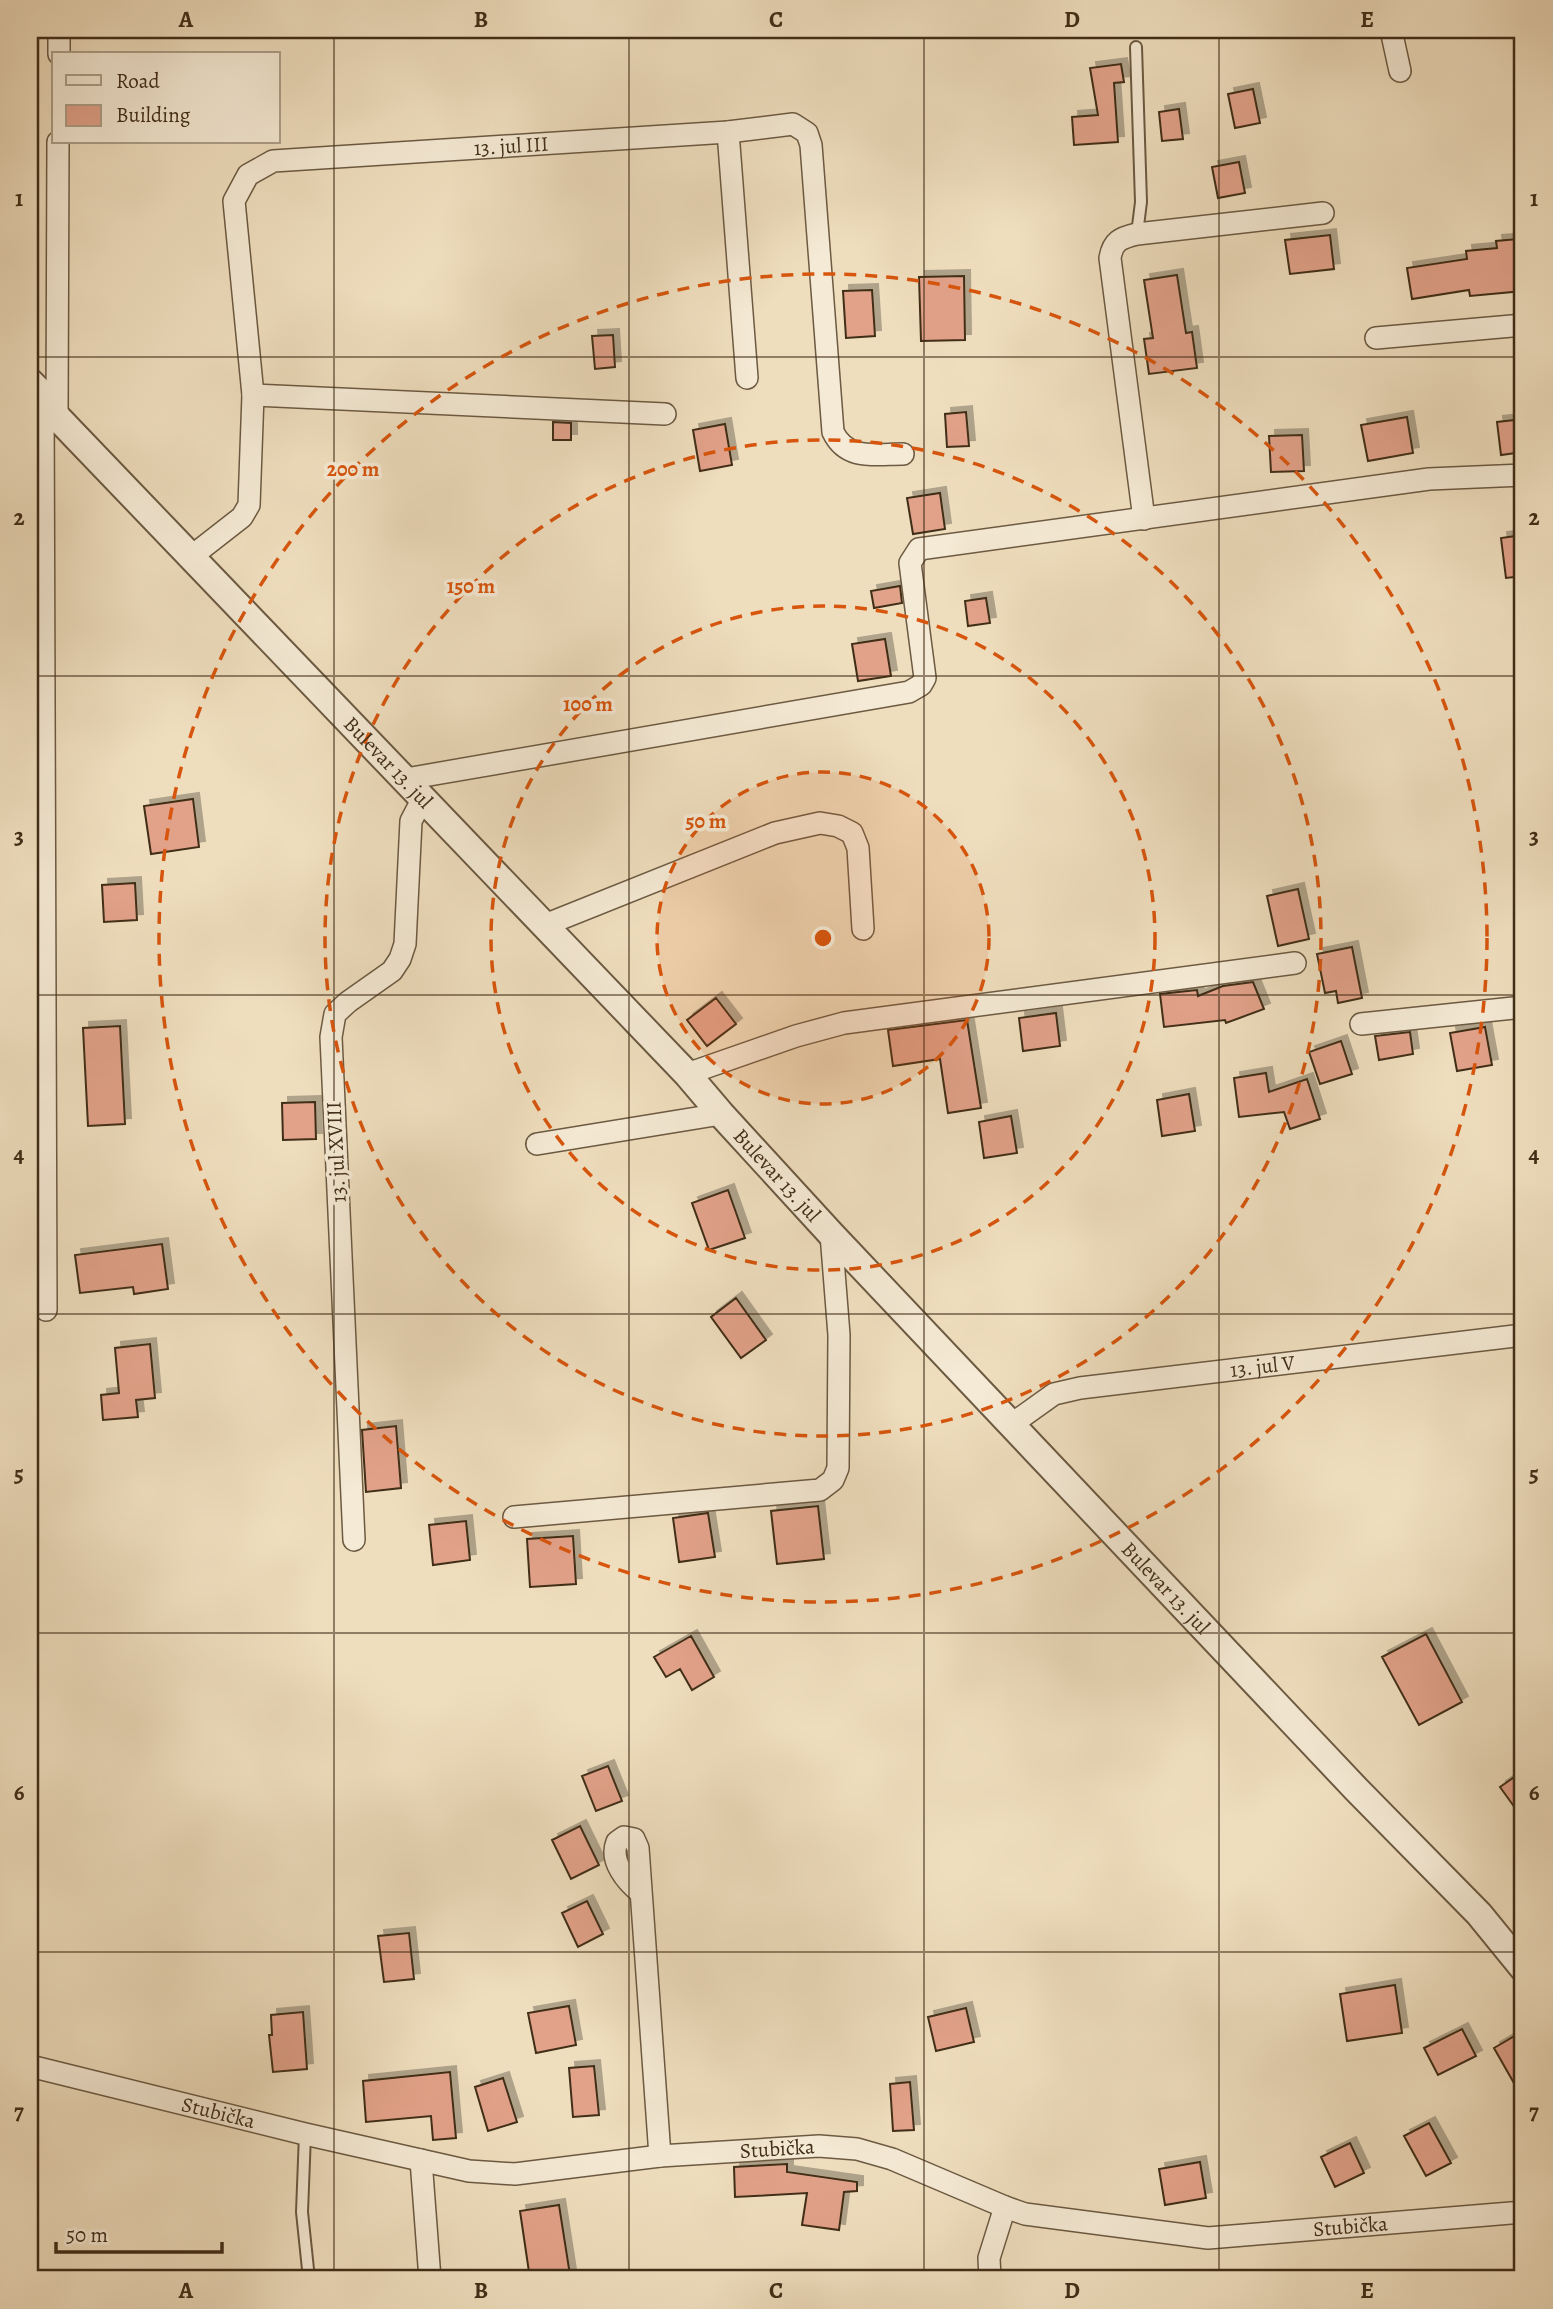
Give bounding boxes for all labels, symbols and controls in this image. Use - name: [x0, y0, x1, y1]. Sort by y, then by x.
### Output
- text: A: [178, 4, 194, 35]
- text: B: [474, 4, 488, 35]
- text: C: [769, 4, 783, 35]
- text: D: [1064, 4, 1080, 35]
- text: E: [1360, 4, 1374, 35]
- legend: [52, 52, 280, 144]
- text: Road: [116, 67, 160, 95]
- text: Building: [116, 101, 191, 129]
- street label: 13. jul III: [473, 129, 549, 162]
- text: 1: [15, 183, 23, 214]
- text: 1: [1530, 183, 1538, 214]
- text: 200 m: [327, 455, 380, 483]
- text: 2: [13, 502, 25, 533]
- text: 2: [1528, 502, 1540, 533]
- text: 150 m: [447, 572, 496, 600]
- text: 100 m: [563, 690, 613, 718]
- street label: Bulevar 13. jul: [337, 710, 439, 814]
- text: 50 m: [686, 807, 727, 835]
- text: 3: [14, 821, 24, 852]
- text: 3: [1529, 821, 1539, 852]
- centre of rings: [811, 926, 835, 950]
- street label: 13. jul XVIII: [319, 1101, 353, 1203]
- street label: Bulevar 13. jul: [727, 1122, 827, 1228]
- text: 4: [14, 1139, 25, 1170]
- text: 4: [1529, 1139, 1540, 1170]
- street label: 13. jul V: [1229, 1348, 1296, 1384]
- text: 5: [14, 1458, 24, 1489]
- text: 5: [1529, 1458, 1539, 1489]
- street label: Bulevar 13. jul: [1115, 1536, 1216, 1640]
- text: 6: [14, 1777, 25, 1808]
- text: 6: [1529, 1777, 1540, 1808]
- street label: Stubička: [179, 2090, 258, 2135]
- text: 7: [14, 2096, 24, 2127]
- text: 7: [1529, 2096, 1539, 2127]
- street label: Stubička: [739, 2132, 816, 2165]
- street label: Stubička: [1312, 2209, 1389, 2243]
- scale bar: [56, 2211, 222, 2255]
- text: 50 m: [66, 2221, 108, 2249]
- text: A: [178, 2275, 194, 2306]
- text: B: [474, 2275, 488, 2306]
- text: C: [769, 2275, 783, 2306]
- text: D: [1064, 2275, 1080, 2306]
- text: E: [1360, 2275, 1374, 2306]

